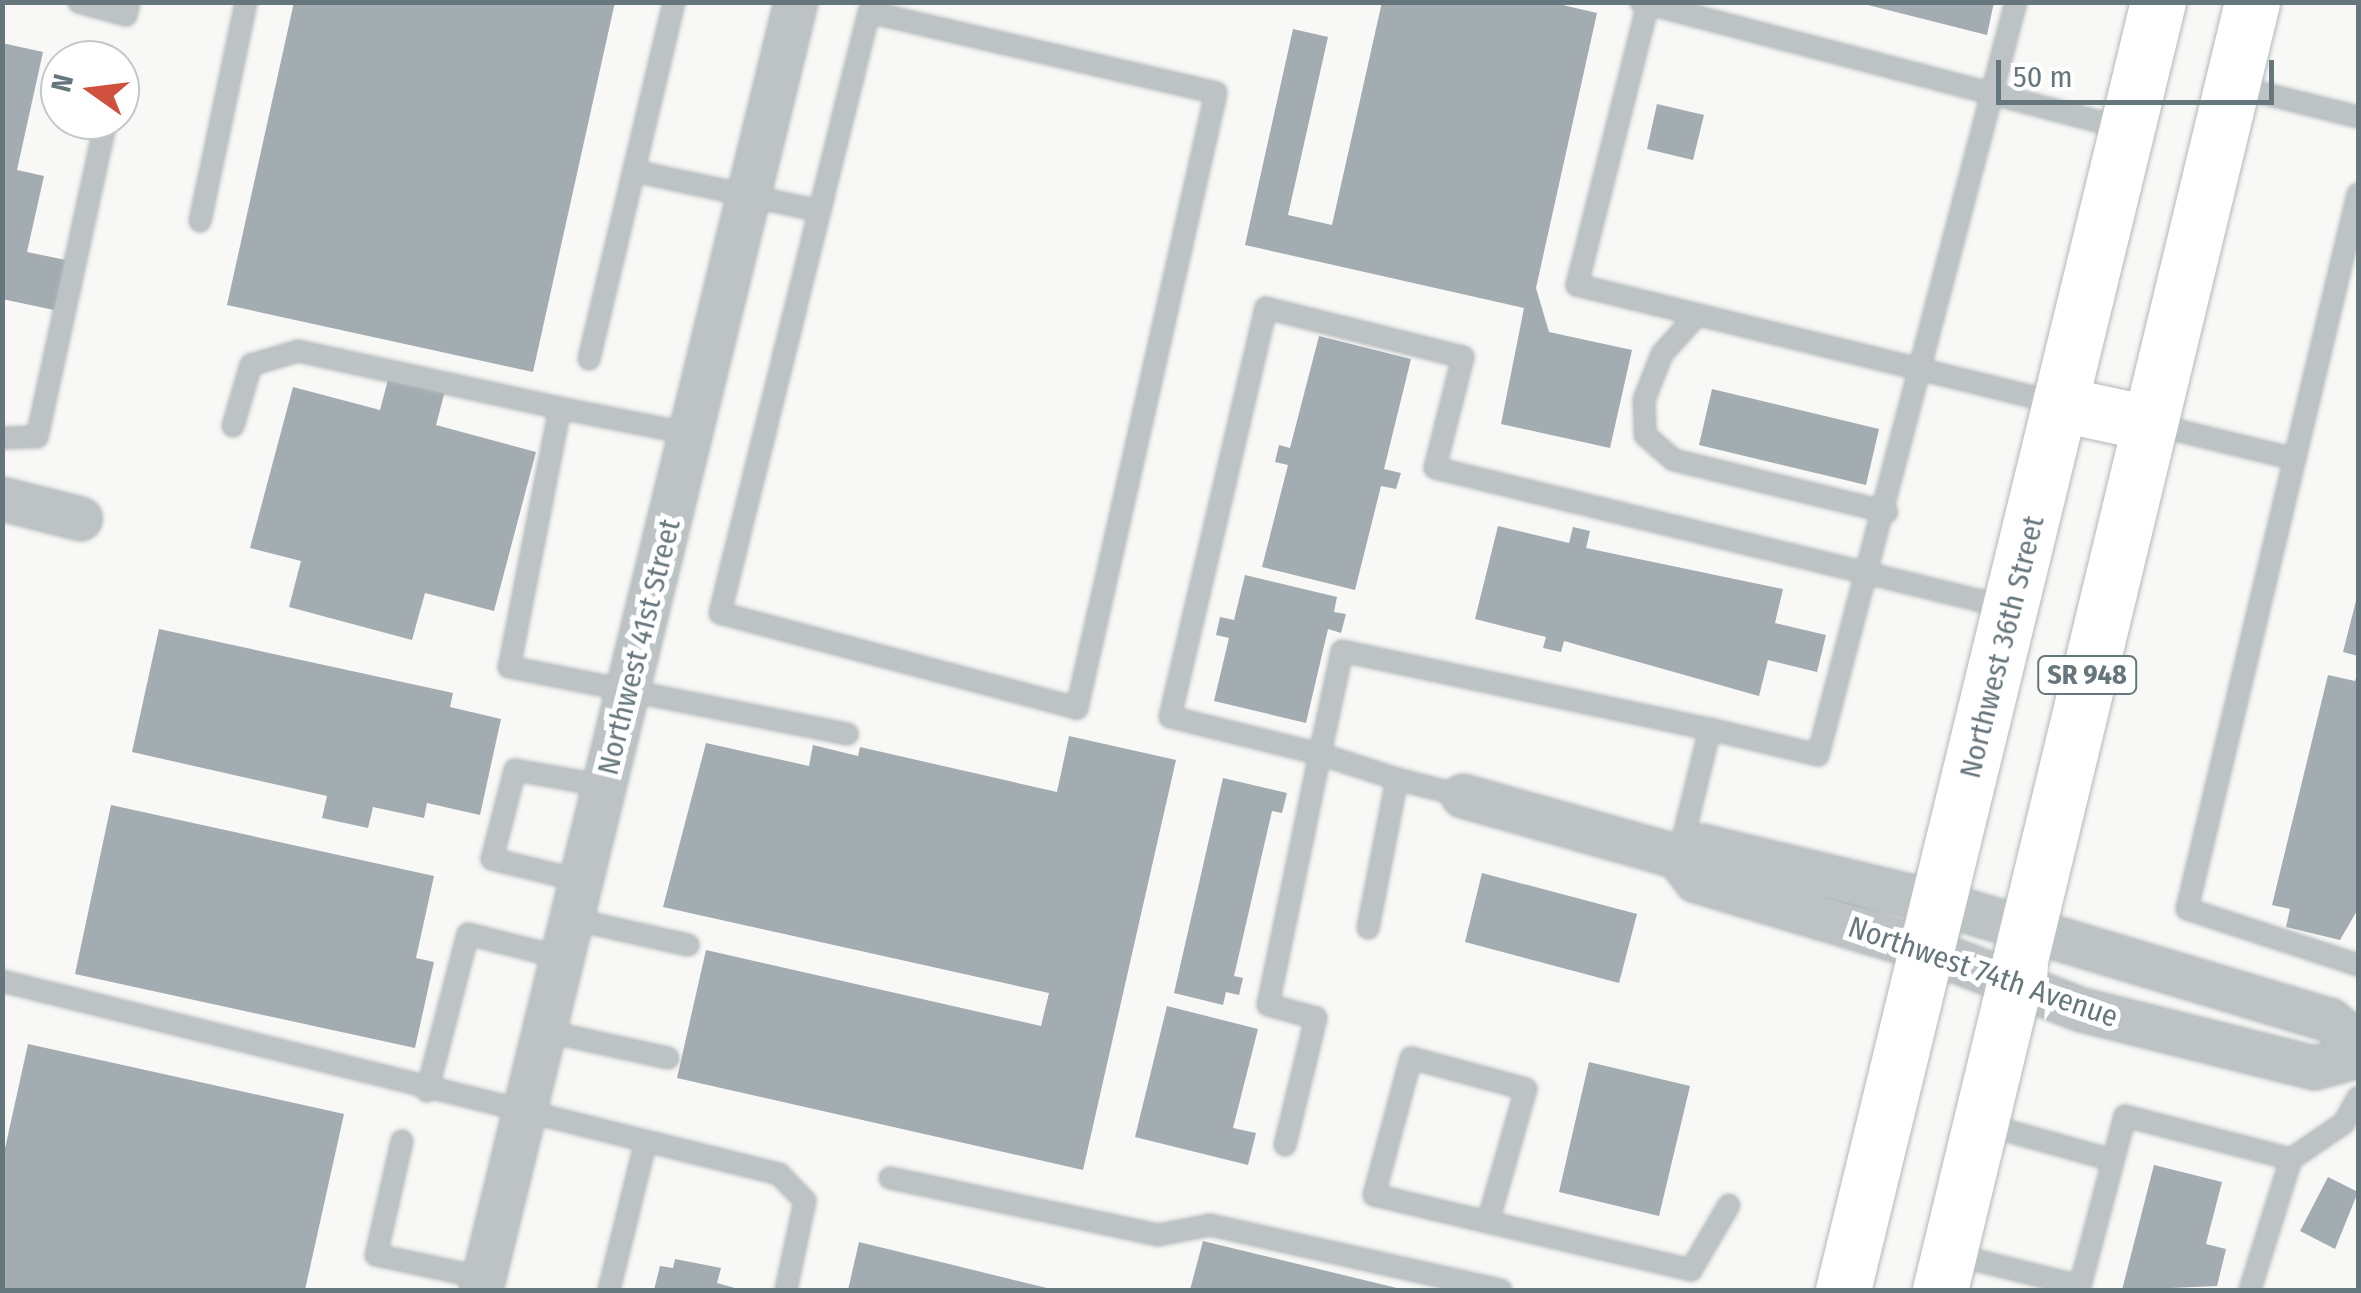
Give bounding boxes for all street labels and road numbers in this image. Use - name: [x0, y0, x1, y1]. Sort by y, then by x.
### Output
- street label: Northwest 36th Street: [1952, 512, 2052, 782]
- street label: Northwest 41st Street: [590, 515, 688, 779]
- road number: SR 948: [2037, 652, 2137, 698]
- street label: Northwest 74th Avenue: [1843, 909, 2123, 1035]

